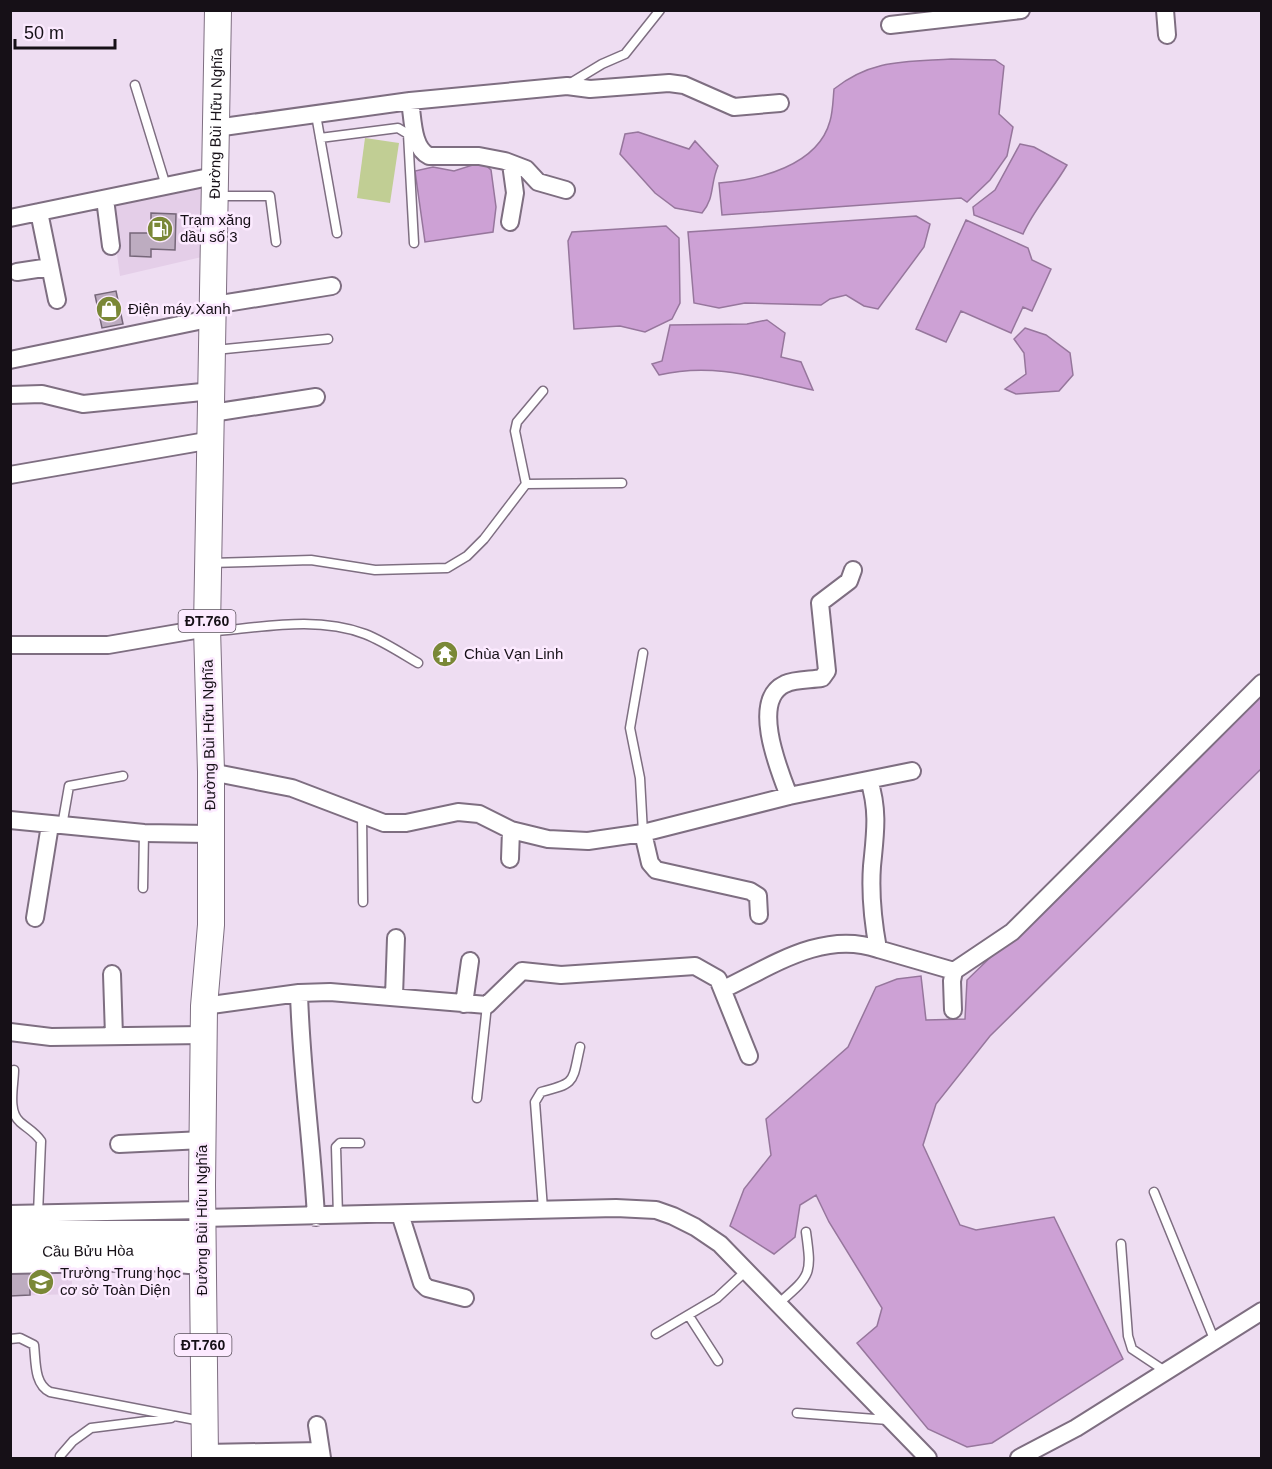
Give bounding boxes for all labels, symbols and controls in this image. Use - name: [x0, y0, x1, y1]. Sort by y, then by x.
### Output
- scale bar: [15, 12, 116, 50]
- text: 50 m: [24, 23, 64, 43]
- street label: Đường Bùi Hữu Nghĩa: [206, 47, 225, 199]
- place label: Trạm xăng dầu số 3: [180, 211, 251, 245]
- fuel station icon: Trạm xăng dầu số 3: [145, 214, 175, 244]
- shop icon: Điện máy Xanh: [94, 294, 124, 324]
- place label: Điện máy Xanh: [128, 300, 231, 317]
- road number: ĐT.760: [178, 610, 236, 632]
- temple icon: Chùa Vạn Linh: [430, 639, 460, 669]
- place label: Chùa Vạn Linh: [464, 645, 563, 662]
- street label: Đường Bùi Hữu Nghĩa: [199, 659, 218, 811]
- street label: Đường Bùi Hữu Nghĩa: [193, 1144, 210, 1295]
- street label: Cầu Bửu Hòa: [42, 1242, 135, 1260]
- place label: Trường Trung học cơ sở Toàn Diện: [60, 1264, 182, 1298]
- school or university icon: Trường Trung học cơ sở Toàn Diện: [26, 1267, 56, 1297]
- road number: ĐT.760: [174, 1334, 232, 1356]

